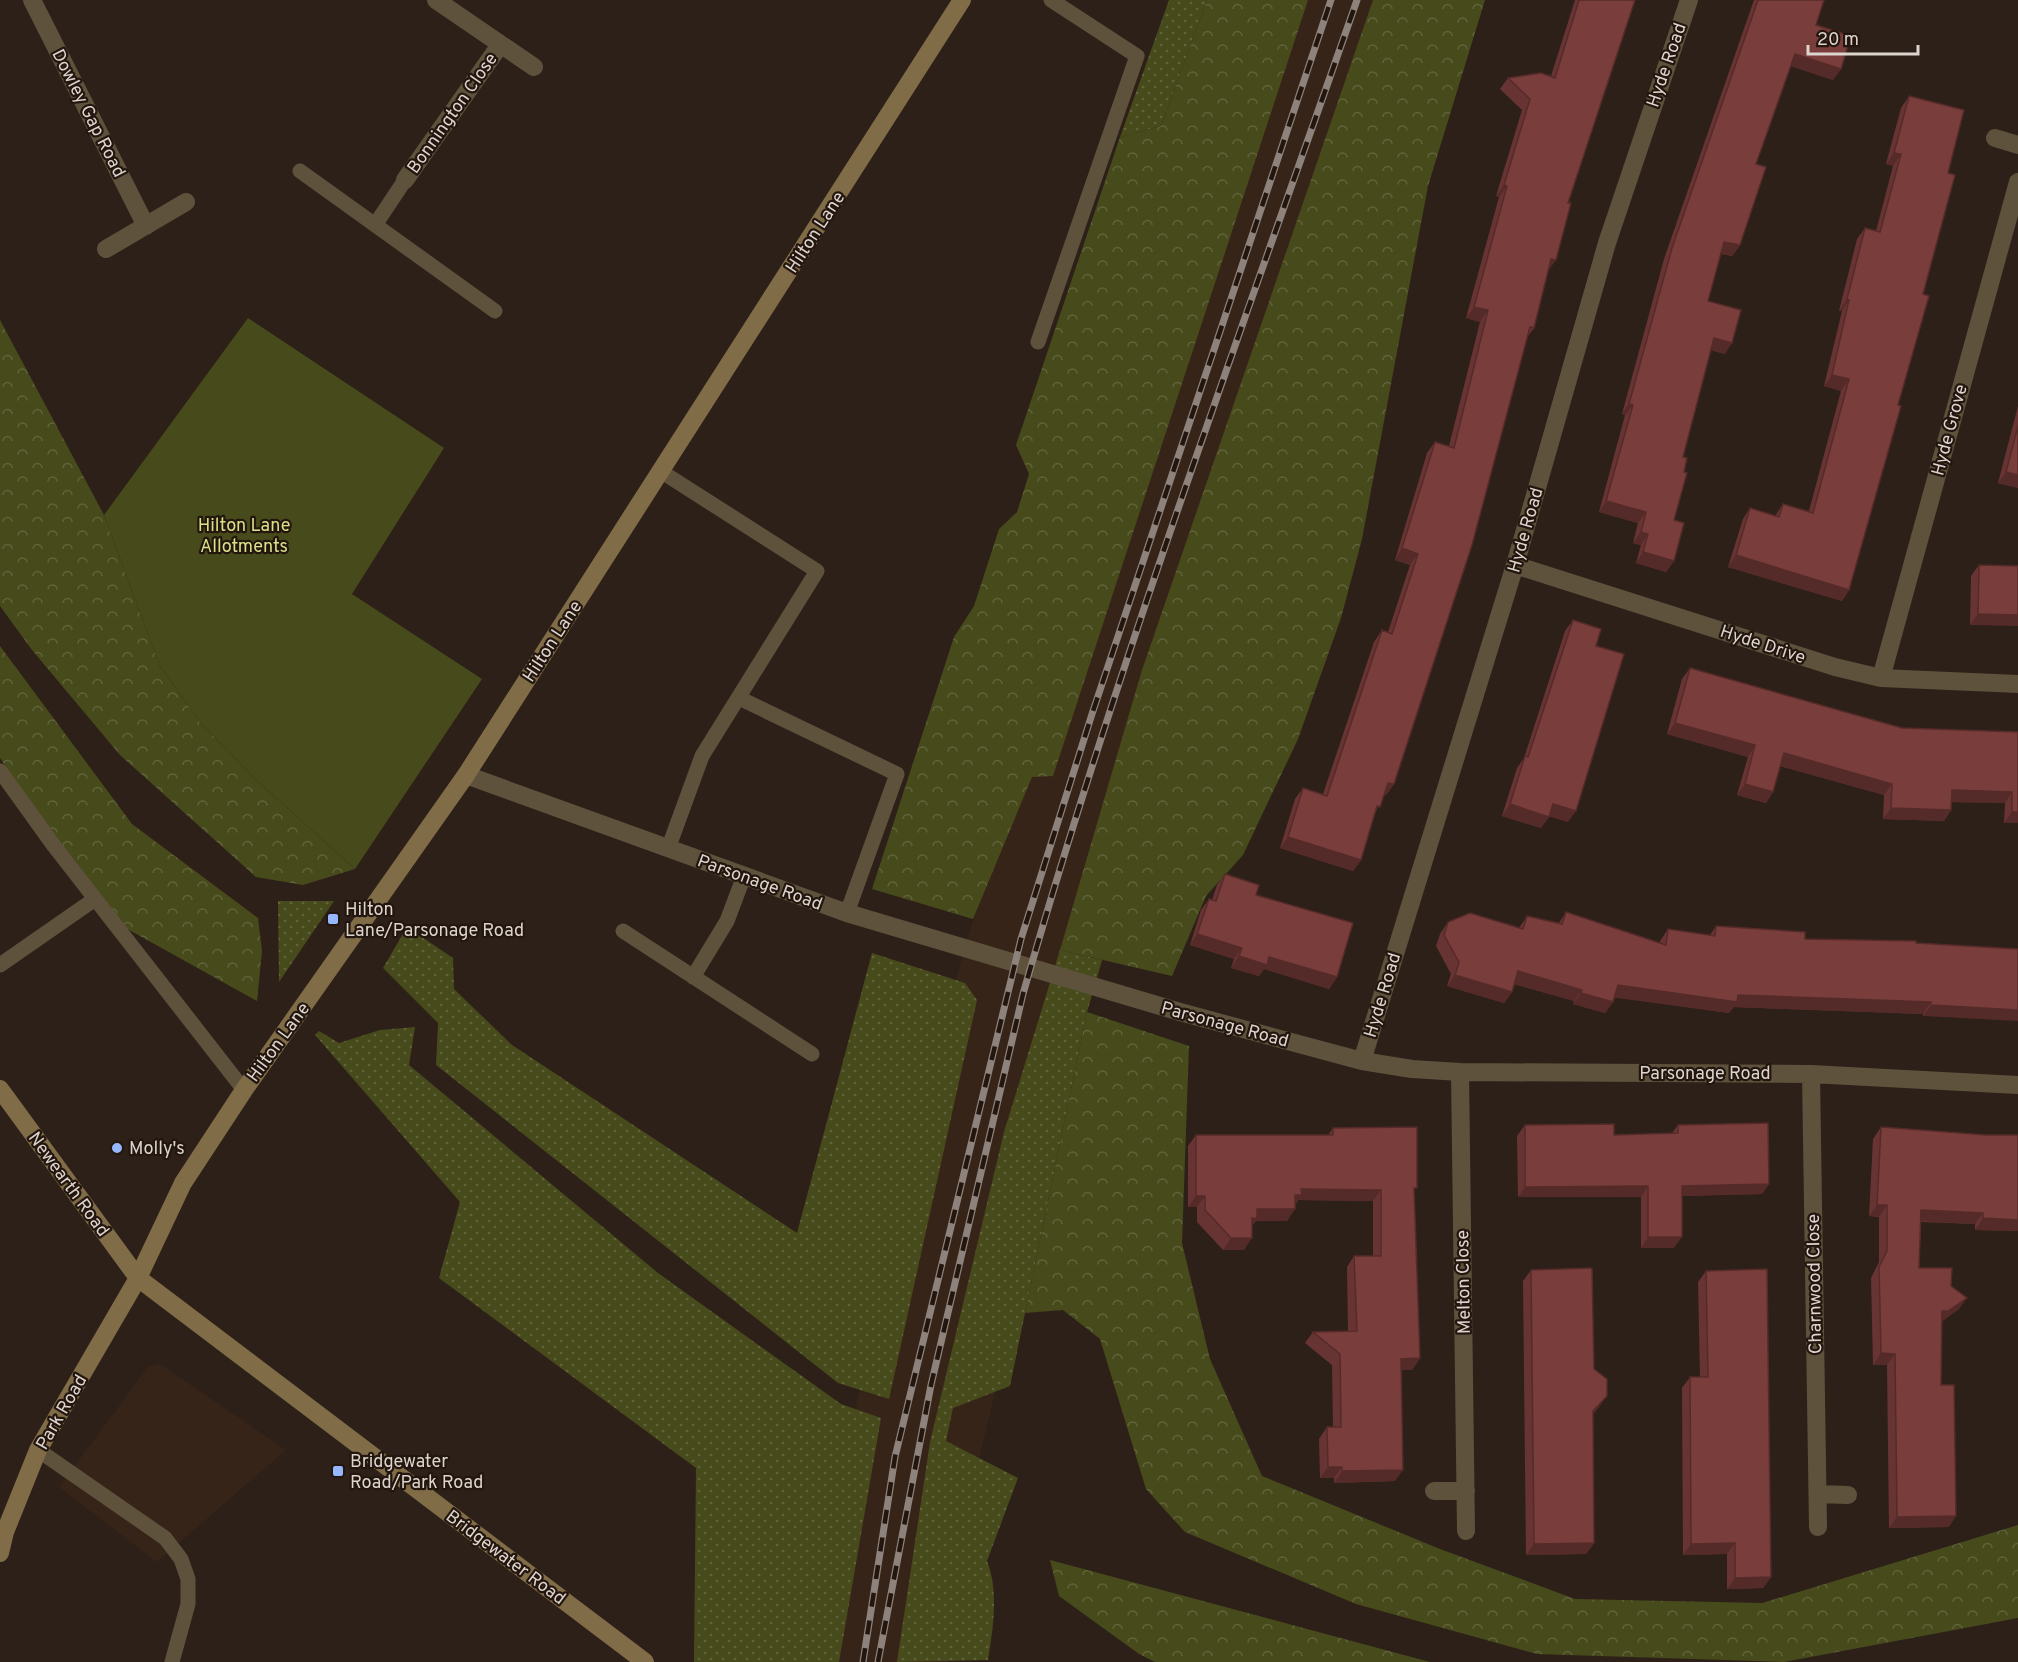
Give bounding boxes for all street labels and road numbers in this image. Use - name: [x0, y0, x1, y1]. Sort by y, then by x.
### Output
- street label: Hyde Road: [1642, 20, 1693, 111]
- street label: Dowley Gap Road: [45, 46, 130, 182]
- street label: Bonnington Close: [403, 49, 504, 179]
- street label: Hilton Lane: [781, 188, 851, 278]
- street label: Hyde Grove: [1927, 382, 1974, 479]
- street label: Hyde Road: [1503, 485, 1550, 576]
- street label: Hilton Lane: [518, 597, 588, 687]
- street label: Hyde Drive: [1717, 621, 1808, 670]
- street label: Parsonage Road: [694, 850, 825, 917]
- street label: Hyde Road: [1360, 950, 1407, 1041]
- street label: Parsonage Road: [1158, 997, 1291, 1054]
- street label: Hilton Lane: [243, 999, 316, 1087]
- street label: Parsonage Road: [1639, 1063, 1771, 1086]
- street label: Newearth Road: [22, 1128, 114, 1242]
- street label: Charnwood Close: [1803, 1214, 1828, 1354]
- street label: Melton Close: [1452, 1230, 1477, 1334]
- street label: Park Road: [32, 1371, 93, 1454]
- street label: Bridgewater Road: [441, 1506, 570, 1611]

